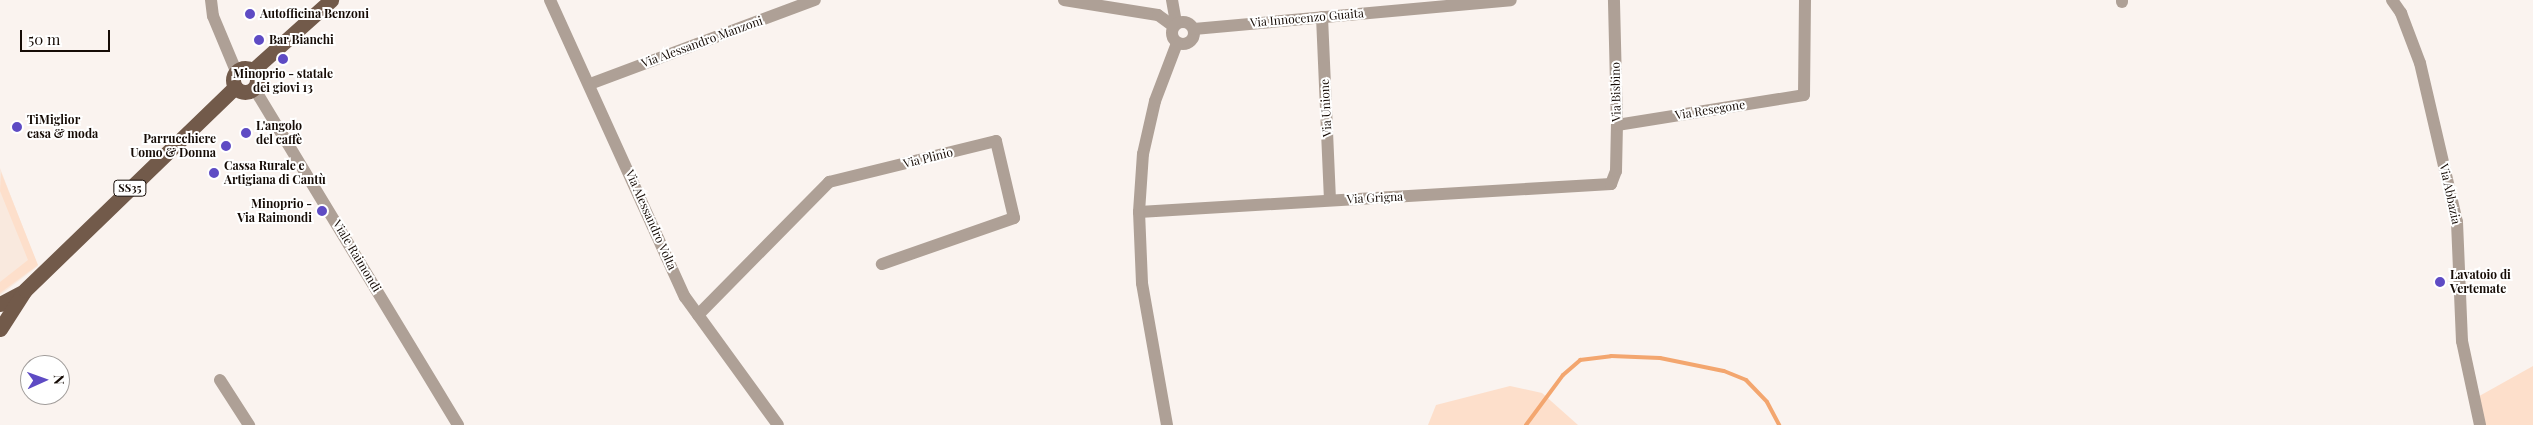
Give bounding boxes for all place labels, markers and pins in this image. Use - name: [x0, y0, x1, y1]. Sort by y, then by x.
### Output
- place label: Autofficina Benzoni: [260, 7, 369, 21]
- marker: Autofficina Benzoni: [244, 8, 256, 20]
- place label: Bar Bianchi: [269, 33, 334, 47]
- marker: Bar Bianchi: [253, 34, 265, 46]
- marker: Minoprio - statale dei giovi 13: [277, 53, 289, 65]
- place label: Minoprio - statale dei giovi 13: [233, 67, 333, 95]
- place label: TiMiglior casa & moda: [27, 113, 98, 141]
- place label: L'angolo del caffè: [256, 119, 302, 147]
- marker: TiMiglior casa & moda: [11, 121, 23, 133]
- marker: L'angolo del caffè: [240, 127, 252, 139]
- place label: Parrucchiere Uomo & Donna: [130, 132, 216, 160]
- marker: Parrucchiere Uomo & Donna: [220, 140, 232, 152]
- place label: Cassa Rurale e Artigiana di Cantù: [224, 159, 326, 187]
- marker: Cassa Rurale e Artigiana di Cantù: [208, 167, 220, 179]
- place label: Minoprio - Via Raimondi: [237, 197, 312, 225]
- marker: Minoprio - Via Raimondi: [316, 205, 328, 217]
- place label: Lavatoio di Vertemate: [2450, 268, 2511, 296]
- marker: Lavatoio di Vertemate: [2434, 276, 2446, 288]

